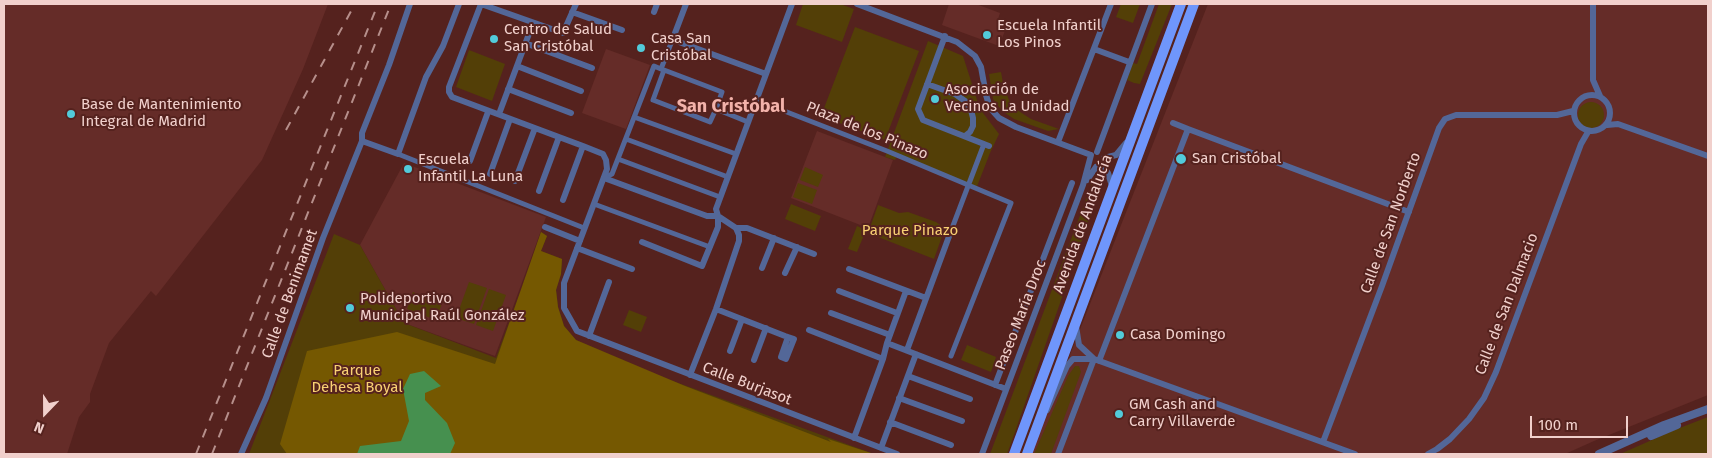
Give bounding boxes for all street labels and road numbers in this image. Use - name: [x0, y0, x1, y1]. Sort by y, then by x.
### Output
- street label: Plaza de los Pinazo: [803, 98, 931, 164]
- street label: Calle de San Norberto: [1357, 150, 1425, 296]
- street label: Avenida de Andalucía: [1050, 152, 1116, 296]
- street label: Calle de Benimamet: [258, 227, 322, 361]
- street label: Calle de San Dalmacio: [1472, 231, 1542, 377]
- street label: Paseo María Droc: [992, 257, 1050, 373]
- street label: Calle Burjasot: [700, 359, 794, 409]

